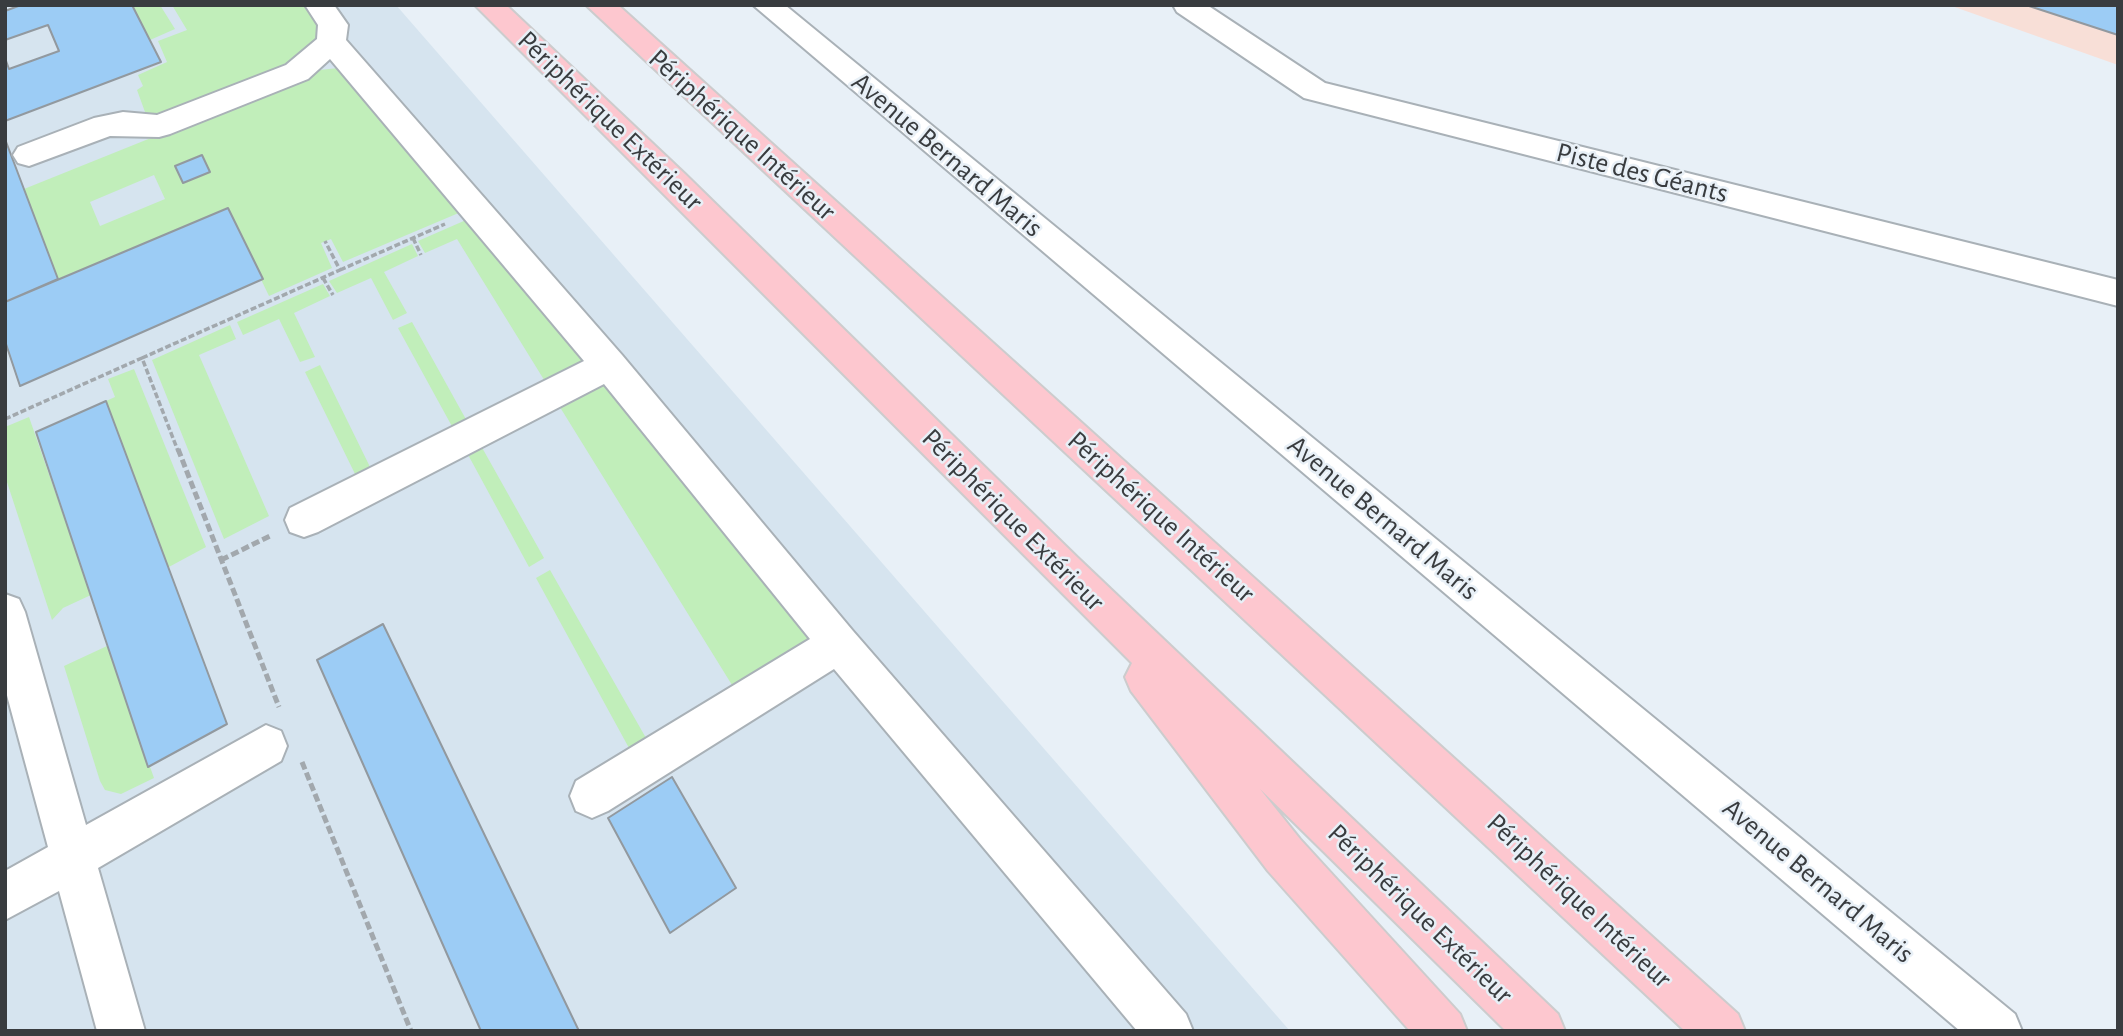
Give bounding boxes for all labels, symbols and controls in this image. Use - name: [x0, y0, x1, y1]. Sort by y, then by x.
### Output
- street label: Périphérique Extérieur: [510, 24, 710, 218]
- street label: Périphérique Intérieur: [641, 42, 843, 228]
- street label: Avenue Bernard Maris: [845, 65, 1049, 245]
- street label: Piste des Géants: [1553, 135, 1731, 211]
- street label: Périphérique Extérieur: [915, 422, 1111, 618]
- street label: Périphérique Intérieur: [1060, 424, 1262, 610]
- street label: Avenue Bernard Maris: [1281, 428, 1485, 608]
- street label: Avenue Bernard Maris: [1716, 791, 1920, 971]
- street label: Périphérique Intérieur: [1480, 807, 1678, 995]
- street label: Périphérique Extérieur: [1320, 817, 1520, 1011]

